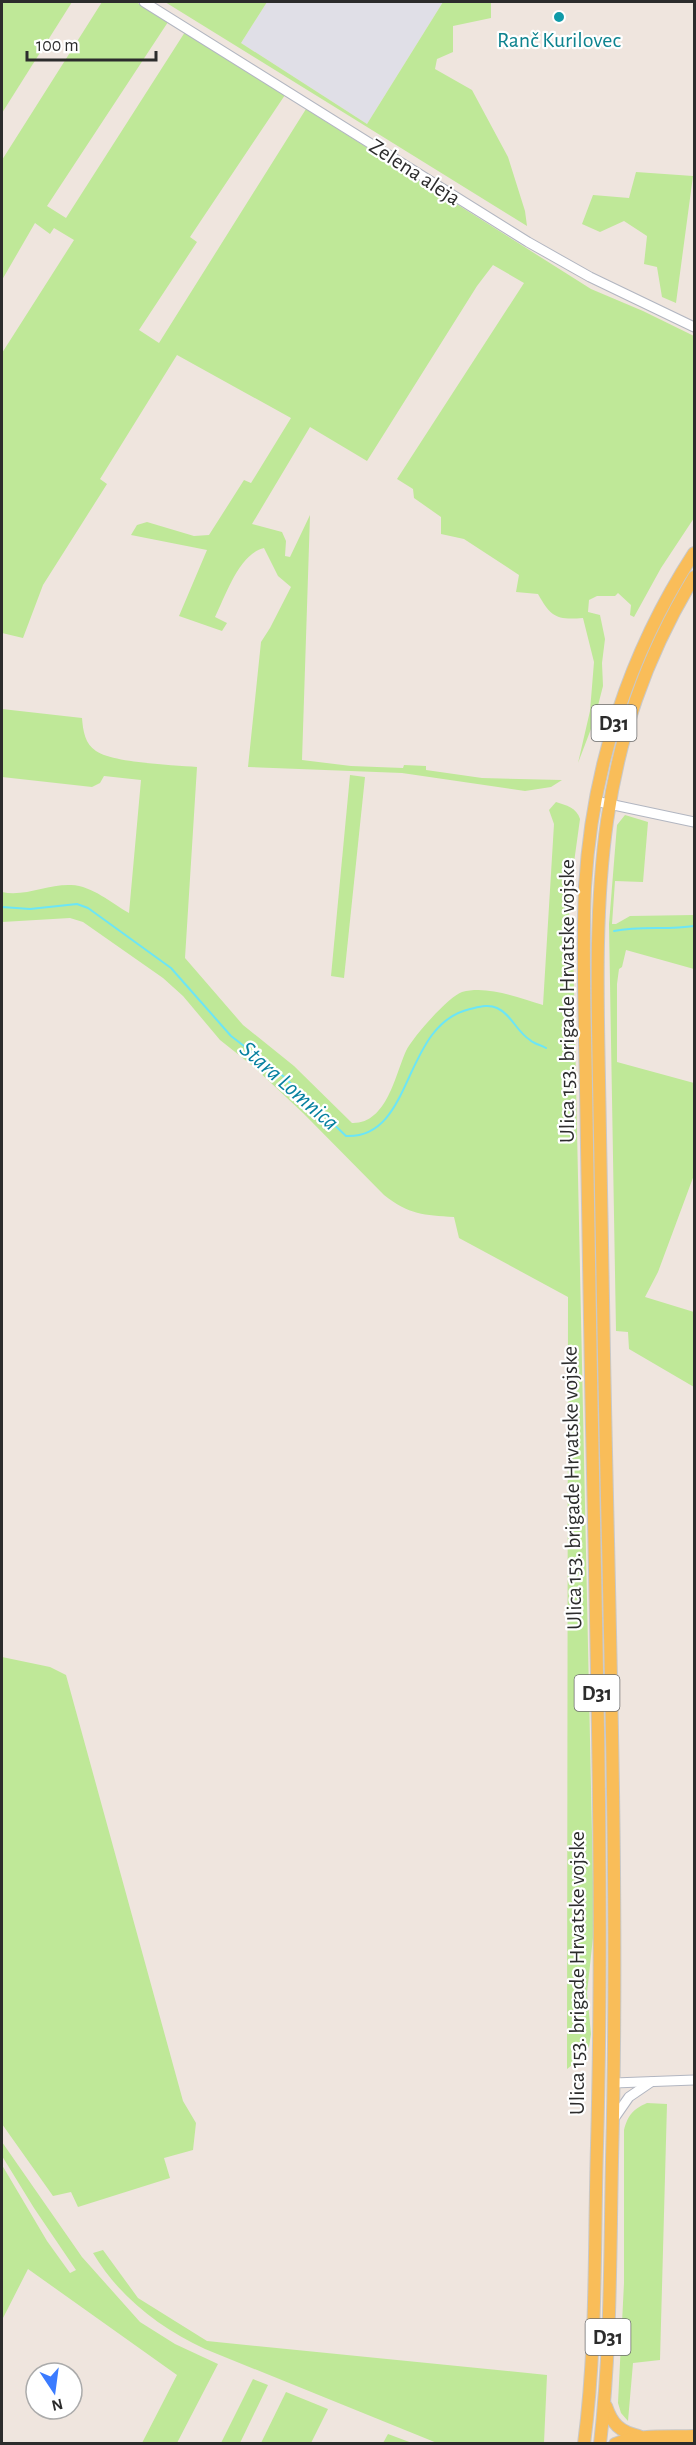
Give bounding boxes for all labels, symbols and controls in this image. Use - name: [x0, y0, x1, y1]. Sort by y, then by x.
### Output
- marker: Ranč Kurilovec: [552, 10, 566, 24]
- scale bar: [27, 24, 156, 62]
- place label: Ranč Kurilovec: [497, 29, 621, 51]
- text: 100 m: [36, 37, 79, 55]
- street label: Zelena aleja: [366, 135, 464, 209]
- road number: D31: [592, 705, 636, 741]
- street label: Ulica 153. brigade Hrvatske vojske: [556, 859, 578, 1143]
- water label: Stara Lomnica: [235, 1037, 343, 1135]
- street label: Ulica 153. brigade Hrvatske vojske: [559, 1346, 585, 1630]
- road number: D31: [574, 1675, 620, 1711]
- street label: Ulica 153. brigade Hrvatske vojske: [566, 1831, 588, 2115]
- road number: D31: [586, 2319, 630, 2355]
- north arrow: [24, 2361, 84, 2421]
- text: N: [50, 2396, 64, 2414]

